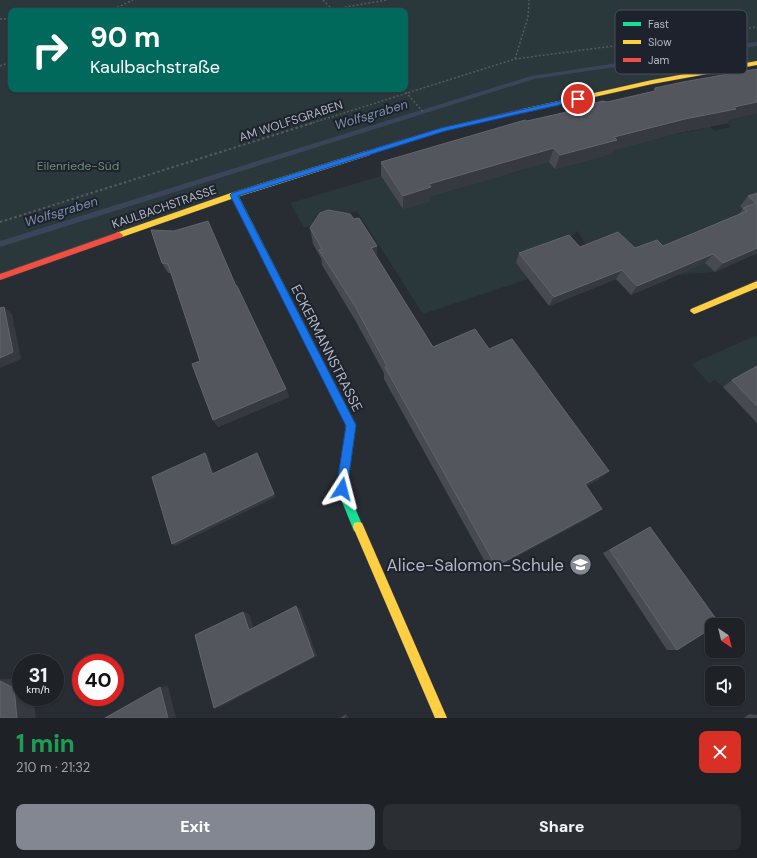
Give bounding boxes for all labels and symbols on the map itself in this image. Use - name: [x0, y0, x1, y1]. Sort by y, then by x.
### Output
- legend: [615, 10, 747, 74]
- text: Fast: [648, 17, 669, 31]
- text: Slow: [648, 35, 672, 49]
- text: Jam: [648, 53, 669, 67]
- pin: [561, 82, 595, 116]
- water label: Wolfsgraben: [333, 95, 410, 134]
- street label: AM WOLFSGRABEN: [237, 97, 345, 145]
- park label: Eilenriede-Süd: [37, 158, 119, 174]
- street label: KAULBACHSTRASSE: [110, 182, 219, 232]
- water label: Wolfsgraben: [23, 192, 100, 231]
- street label: ECKERMANNSTRASSE: [287, 281, 367, 415]
- position arrow: [321, 468, 363, 510]
- school or university icon: Alice-Salomon-Schule: [567, 552, 593, 578]
- place label: Alice-Salomon-Schule: [387, 554, 564, 576]
- north arrow: [705, 618, 745, 658]
- speed limit sign: 40: [72, 654, 124, 706]

